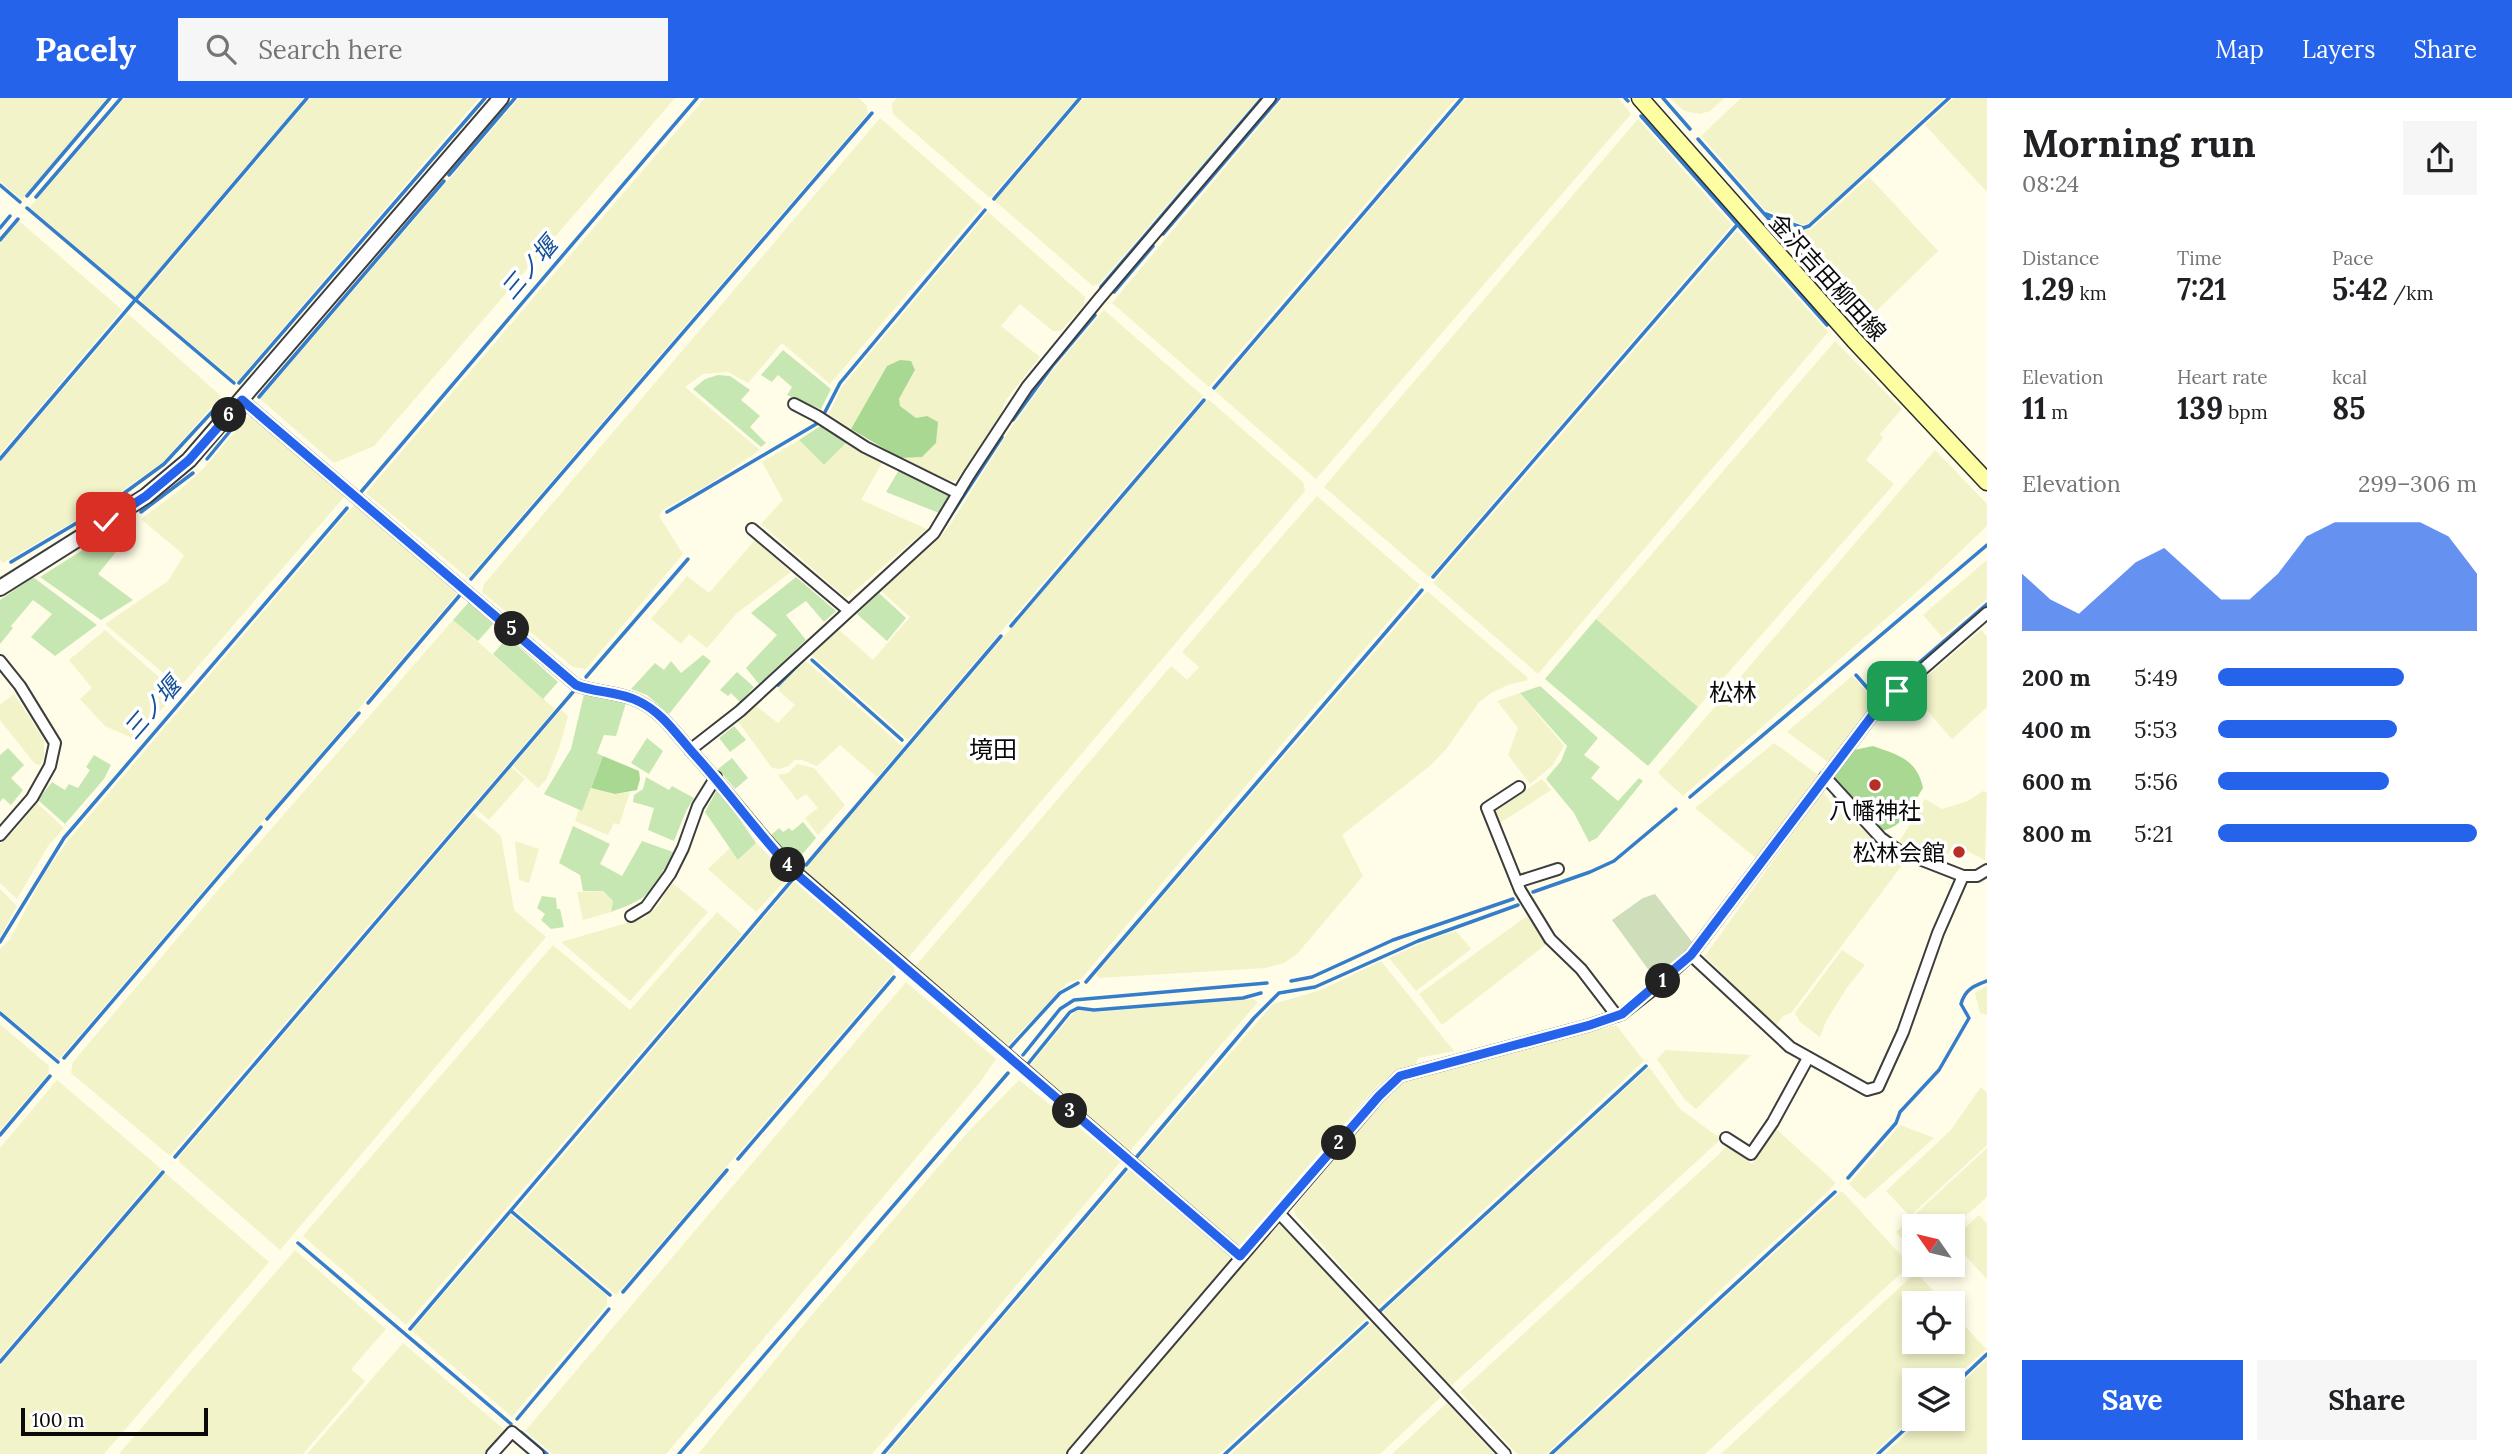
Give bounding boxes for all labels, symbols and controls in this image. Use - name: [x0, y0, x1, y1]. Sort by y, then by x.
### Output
- search box: [178, 18, 668, 81]
- text: Pacely: [35, 28, 136, 70]
- icon: search: [202, 30, 240, 68]
- text: Search here: [258, 33, 402, 66]
- text: Map: [2215, 34, 2264, 65]
- text: Layers: [2302, 34, 2375, 65]
- text: Share: [2413, 34, 2477, 65]
- text: Morning run: [2022, 119, 2256, 167]
- button: share: [2403, 121, 2477, 195]
- text: 08:24: [2022, 169, 2079, 198]
- street label: 金沢吉田柳田線: [1763, 207, 1893, 347]
- water label: 三ノ堰: [494, 227, 567, 306]
- text: Distance: [2022, 246, 2099, 270]
- text: Time: [2177, 246, 2222, 270]
- text: Pace: [2332, 246, 2374, 270]
- text: 1.29: [2022, 270, 2074, 308]
- text: 7:21: [2177, 270, 2227, 308]
- text: 5:42: [2332, 270, 2388, 308]
- text: km: [2074, 281, 2107, 305]
- text: /km: [2388, 281, 2433, 305]
- text: Elevation: [2022, 365, 2104, 389]
- text: Heart rate: [2177, 365, 2268, 389]
- text: kcal: [2332, 365, 2367, 389]
- text: 11: [2022, 389, 2046, 427]
- text: 139: [2177, 389, 2223, 427]
- text: 85: [2332, 389, 2365, 427]
- pin: 6: [212, 398, 246, 432]
- text: m: [2046, 400, 2068, 424]
- text: bpm: [2223, 400, 2268, 424]
- text: 6: [223, 402, 234, 426]
- text: Elevation: [2022, 469, 2121, 498]
- text: 299–306 m: [2358, 469, 2477, 498]
- pin: [76, 492, 136, 552]
- icon: check: [87, 503, 125, 541]
- pin: 5: [494, 612, 530, 646]
- text: 5: [506, 616, 517, 640]
- pin: [1867, 661, 1927, 721]
- text: 200 m: [2022, 663, 2091, 692]
- text: 5:49: [2134, 663, 2178, 692]
- water label: 三ノ堰: [117, 668, 190, 745]
- icon: arrive: [1878, 672, 1916, 710]
- district label: 松林: [1709, 677, 1757, 708]
- text: 400 m: [2022, 715, 2091, 744]
- text: 5:53: [2134, 715, 2178, 744]
- district label: 境田: [969, 734, 1017, 765]
- text: 600 m: [2022, 767, 2092, 796]
- text: 5:56: [2134, 767, 2178, 796]
- marker: 八幡神社: [1867, 777, 1883, 793]
- place label: 八幡神社: [1829, 796, 1921, 825]
- text: 800 m: [2022, 819, 2092, 848]
- text: 5:21: [2134, 819, 2173, 848]
- place label: 松林会館: [1853, 838, 1945, 867]
- marker: 松林会館: [1951, 844, 1967, 860]
- pin: 4: [770, 848, 806, 882]
- text: 4: [782, 852, 793, 876]
- pin: 1: [1646, 964, 1680, 998]
- text: 1: [1659, 968, 1666, 992]
- pin: 3: [1052, 1094, 1088, 1128]
- text: 3: [1064, 1098, 1075, 1122]
- pin: 2: [1322, 1126, 1356, 1160]
- text: 2: [1333, 1130, 1344, 1154]
- north arrow: [1902, 1214, 1965, 1278]
- map controls: [1902, 1214, 1965, 1431]
- button: locate: [1902, 1291, 1965, 1354]
- button: Save: [2022, 1360, 2243, 1440]
- button: Share: [2257, 1360, 2477, 1440]
- button: layers: [1902, 1368, 1965, 1431]
- scale bar: [21, 1405, 208, 1437]
- text: 100 m: [32, 1408, 85, 1432]

